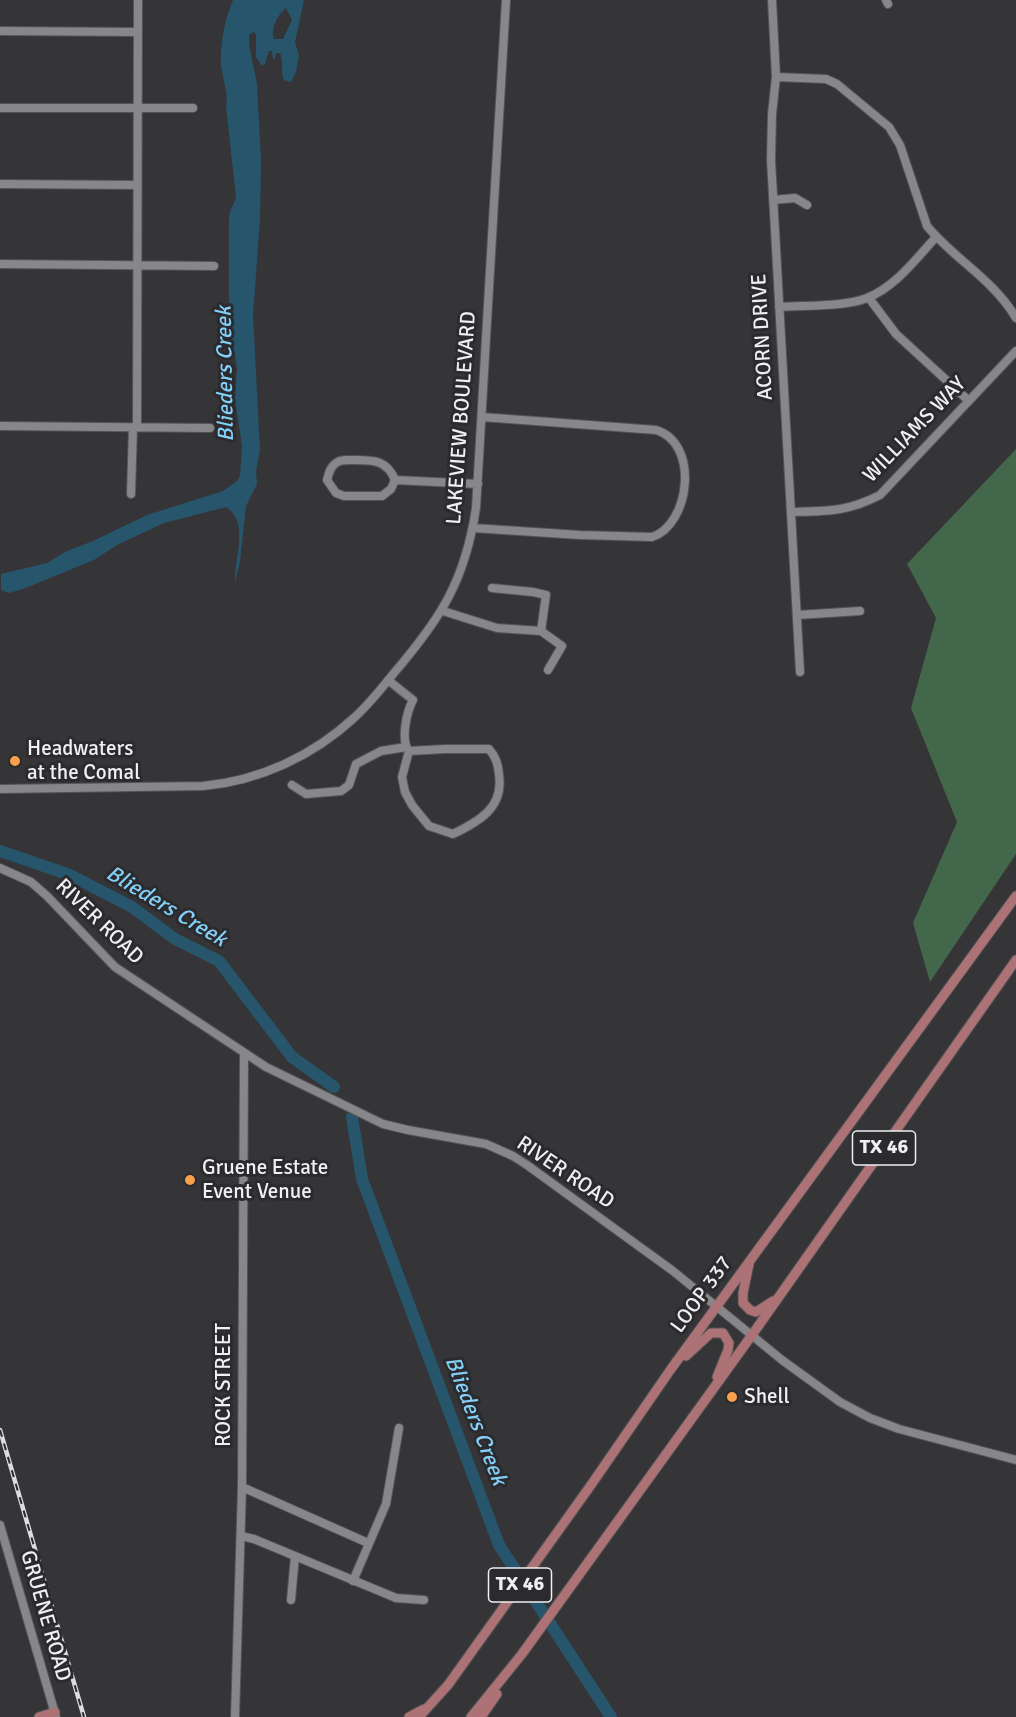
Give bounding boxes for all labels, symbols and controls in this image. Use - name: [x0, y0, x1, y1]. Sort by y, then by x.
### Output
- street label: ACORN DRIVE: [747, 273, 779, 401]
- water label: Blieders Creek: [212, 306, 240, 442]
- street label: LAKEVIEW BOULEVARD: [442, 311, 482, 525]
- street label: WILLIAMS WAY: [858, 372, 972, 488]
- place label: Headwaters at the Comal: [27, 736, 140, 786]
- marker: Headwaters at the Comal: [8, 754, 22, 768]
- water label: Blieders Creek: [101, 861, 231, 953]
- street label: RIVER ROAD: [50, 874, 148, 970]
- street label: RIVER ROAD: [511, 1131, 619, 1215]
- road number: TX 46: [852, 1131, 916, 1165]
- place label: Gruene Estate Event Venue: [202, 1155, 328, 1205]
- marker: Gruene Estate Event Venue: [183, 1173, 197, 1187]
- street label: LOOP 337: [666, 1252, 738, 1338]
- street label: ROCK STREET: [211, 1323, 237, 1447]
- water label: Blieders Creek: [438, 1353, 512, 1489]
- place label: Shell: [744, 1384, 790, 1410]
- marker: Shell: [725, 1390, 739, 1404]
- street label: GRUENE ROAD: [14, 1548, 76, 1684]
- road number: TX 46: [488, 1568, 552, 1602]

